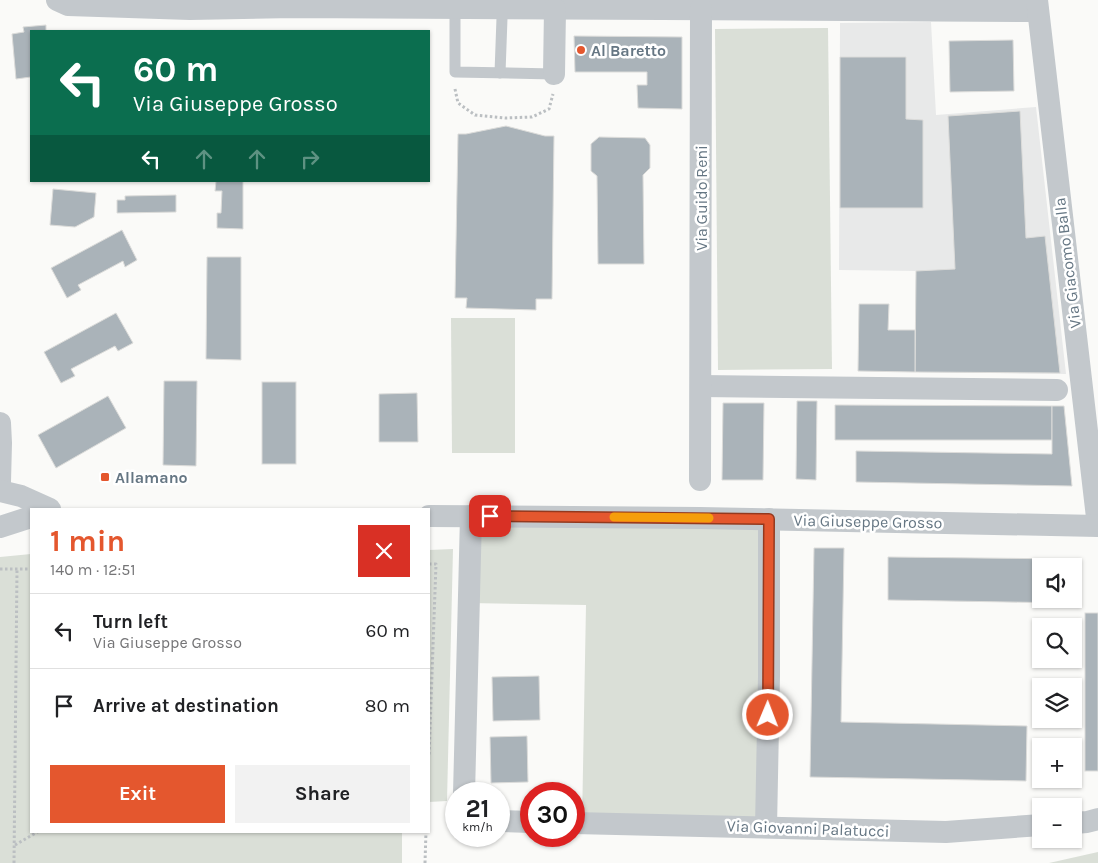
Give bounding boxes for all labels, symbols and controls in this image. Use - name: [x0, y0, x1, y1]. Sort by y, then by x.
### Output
- place label: Al Baretto: [591, 41, 666, 60]
- marker: Al Baretto: [575, 44, 587, 56]
- text: 60 m: [133, 49, 218, 90]
- icon: left: [50, 50, 115, 115]
- text: Via Giuseppe Grosso: [133, 91, 338, 117]
- icon: left: [137, 145, 165, 173]
- icon: ahead: [190, 145, 218, 173]
- icon: ahead: [243, 145, 271, 173]
- icon: right: [296, 145, 324, 173]
- street label: Via Guido Reni: [692, 145, 711, 251]
- street label: Via Giacomo Balla: [1050, 197, 1085, 329]
- place label: Allamano: [115, 468, 188, 487]
- marker: Allamano: [99, 471, 111, 483]
- pin: [469, 495, 511, 537]
- icon: arrive: [476, 502, 504, 530]
- street label: Via Giuseppe Grosso: [793, 511, 943, 532]
- text: 1 min: [50, 523, 125, 559]
- button: close: [358, 525, 410, 577]
- map controls: [1032, 558, 1082, 848]
- button: sound: [1032, 558, 1082, 608]
- text: 140 m · 12:51: [50, 560, 136, 579]
- text: Turn left: [93, 611, 168, 633]
- icon: left: [50, 617, 78, 645]
- button: search: [1032, 618, 1082, 668]
- text: 60 m: [366, 620, 410, 642]
- text: Via Giuseppe Grosso: [93, 633, 242, 652]
- button: layers: [1032, 678, 1082, 728]
- position arrow: [741, 688, 793, 740]
- icon: arrive: [50, 692, 78, 720]
- text: Arrive at destination: [93, 695, 279, 717]
- text: 80 m: [365, 695, 410, 717]
- button: +: [1032, 738, 1082, 788]
- button: Exit: [50, 765, 225, 823]
- button: Share: [235, 765, 410, 823]
- speed limit sign: 30: [520, 782, 585, 847]
- text: 21: [465, 794, 490, 823]
- button: −: [1032, 798, 1082, 848]
- street label: Via Giovanni Palatucci: [726, 816, 890, 841]
- text: km/h: [462, 820, 493, 834]

